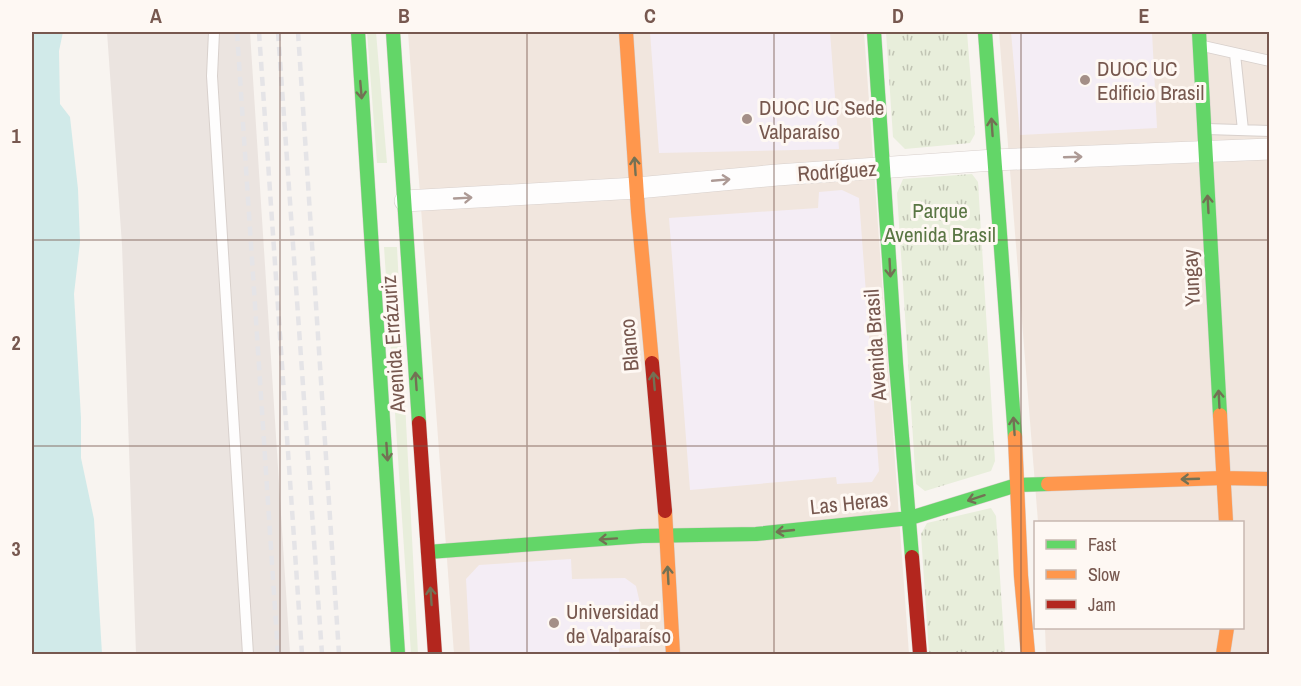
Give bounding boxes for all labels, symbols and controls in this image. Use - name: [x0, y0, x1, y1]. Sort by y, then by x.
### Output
- text: A: [150, 2, 162, 29]
- text: B: [398, 2, 410, 29]
- text: C: [644, 2, 656, 29]
- text: D: [892, 2, 904, 29]
- text: E: [1139, 2, 1150, 29]
- place label: DUOC UC Edificio Brasil: [1097, 54, 1204, 107]
- marker: DUOC UC Edificio Brasil: [1078, 73, 1092, 87]
- one-way arrow: [356, 79, 367, 99]
- place label: DUOC UC Sede Valparaíso: [759, 93, 884, 146]
- marker: DUOC UC Sede Valparaíso: [740, 112, 754, 126]
- one-way arrow: [986, 118, 997, 138]
- text: 1: [11, 122, 21, 149]
- one-way arrow: [1063, 151, 1083, 162]
- street label: Rodríguez: [796, 154, 878, 188]
- one-way arrow: [630, 156, 641, 176]
- one-way arrow: [710, 174, 730, 185]
- one-way arrow: [453, 192, 473, 203]
- one-way arrow: [1202, 194, 1213, 214]
- park label: Parque Avenida Brasil: [883, 196, 996, 249]
- street label: Yungay: [1175, 248, 1207, 307]
- one-way arrow: [885, 257, 896, 277]
- street label: Avenida Errázuriz: [374, 274, 412, 415]
- street label: Avenida Brasil: [857, 288, 893, 403]
- street label: Blanco: [612, 318, 646, 372]
- text: 2: [11, 329, 21, 356]
- one-way arrow: [411, 371, 422, 391]
- one-way arrow: [648, 371, 659, 391]
- one-way arrow: [1213, 389, 1224, 409]
- one-way arrow: [1008, 417, 1019, 437]
- one-way arrow: [381, 441, 392, 461]
- one-way arrow: [1181, 473, 1201, 485]
- street label: Las Heras: [808, 484, 890, 522]
- one-way arrow: [967, 493, 986, 504]
- legend: [1034, 521, 1244, 629]
- one-way arrow: [776, 526, 795, 537]
- text: Fast: [1088, 532, 1116, 557]
- one-way arrow: [598, 534, 618, 545]
- text: 3: [11, 535, 21, 562]
- text: Slow: [1088, 562, 1120, 587]
- one-way arrow: [662, 566, 673, 586]
- one-way arrow: [425, 587, 436, 607]
- text: Jam: [1088, 592, 1116, 617]
- place label: Universidad de Valparaíso: [566, 597, 671, 650]
- marker: Universidad de Valparaíso: [547, 616, 561, 630]

